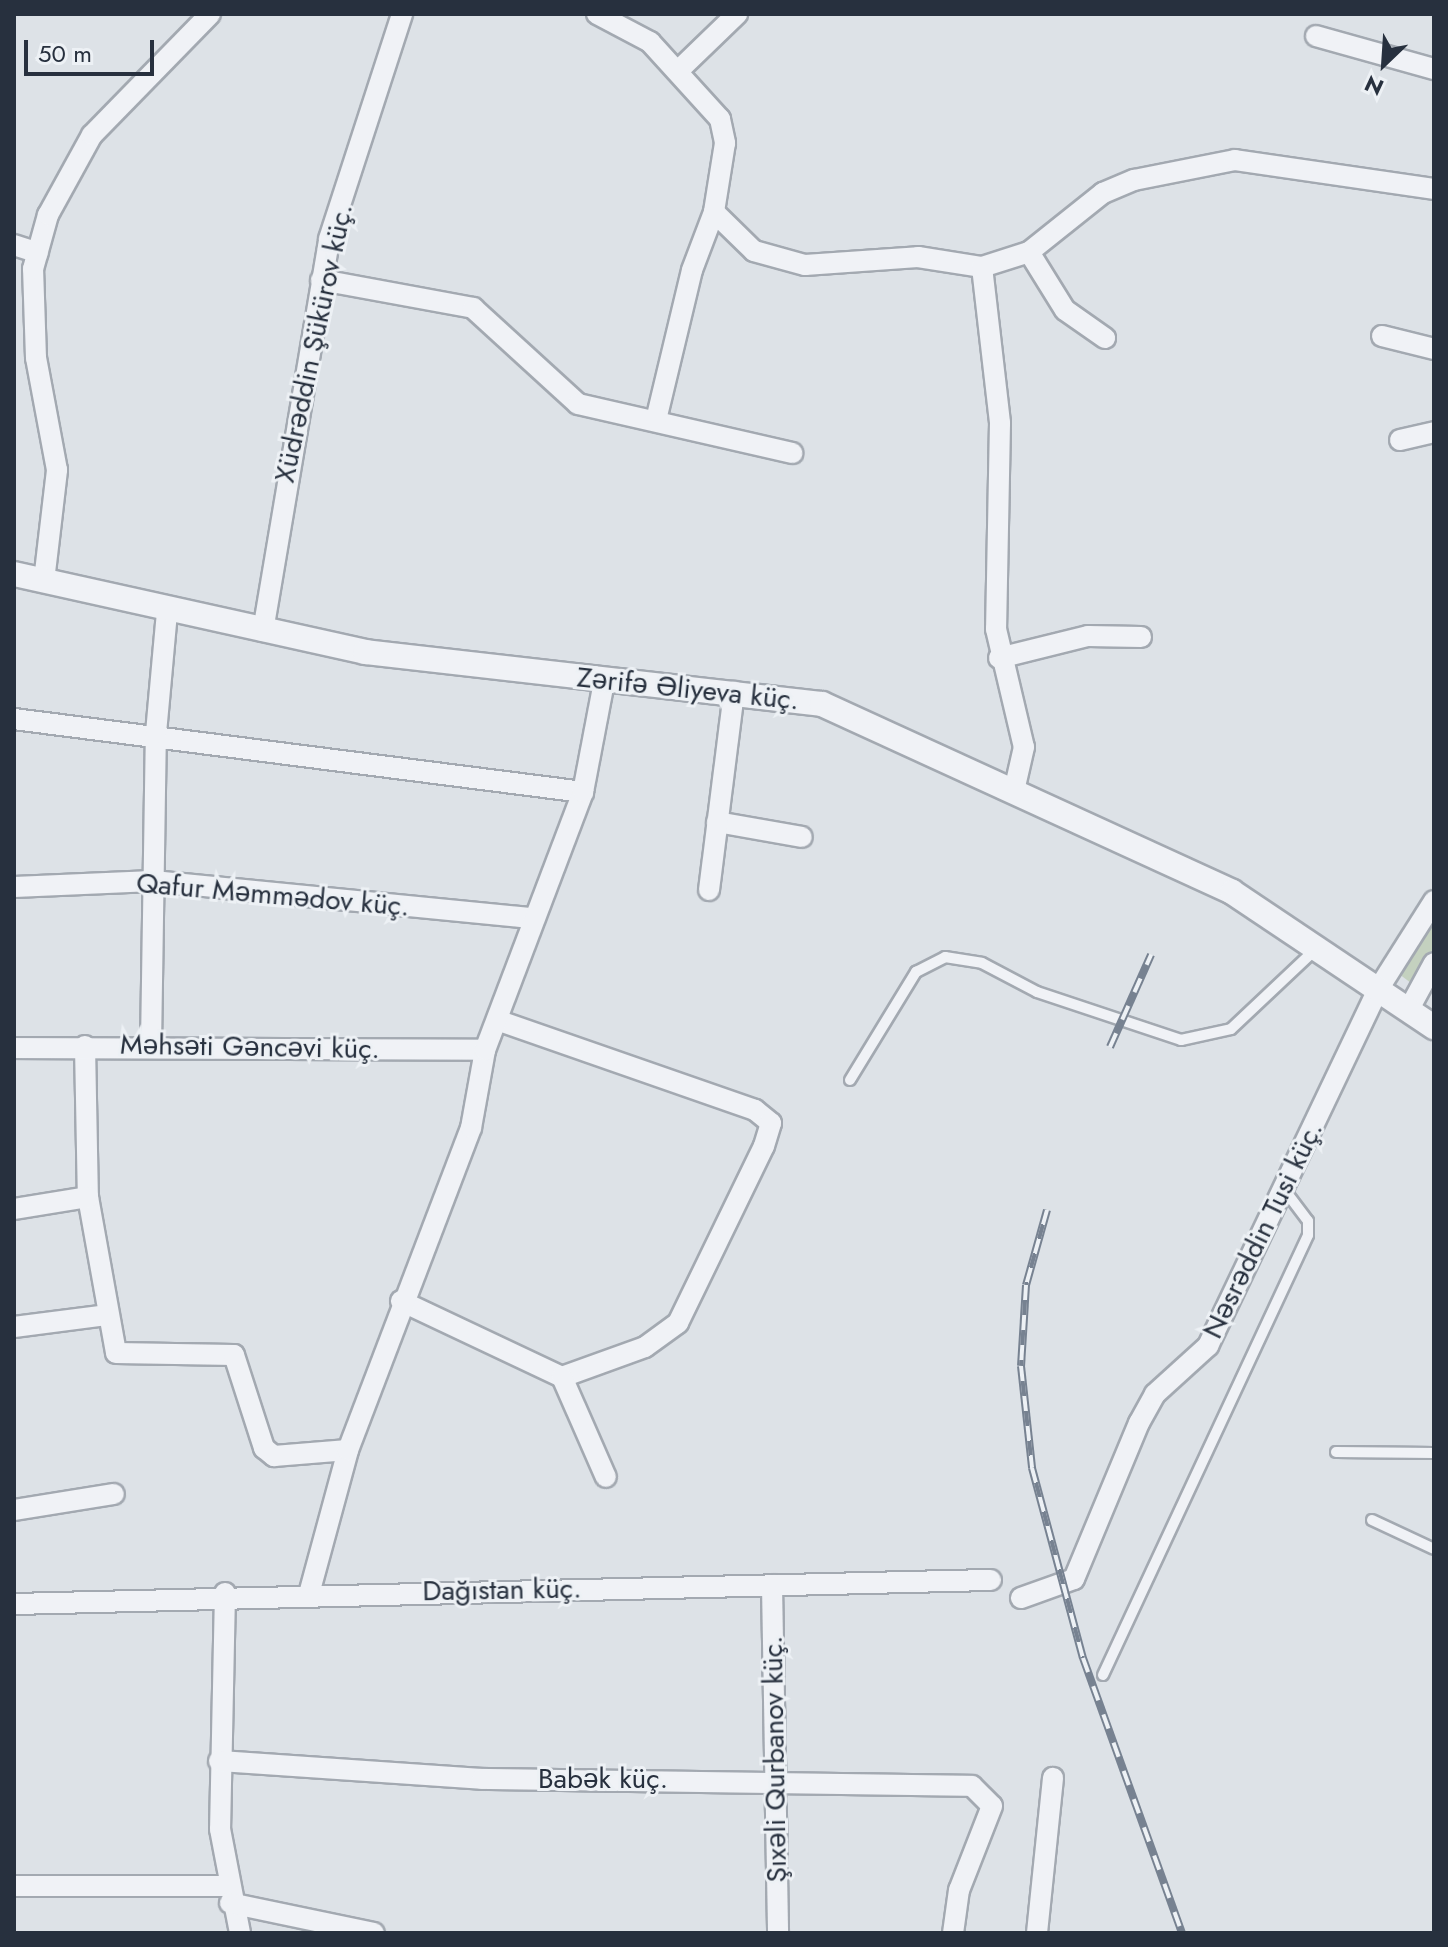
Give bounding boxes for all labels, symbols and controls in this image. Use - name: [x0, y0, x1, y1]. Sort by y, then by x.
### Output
- scale bar: [28, 24, 158, 74]
- north arrow: [1344, 24, 1424, 104]
- text: 50 m: [38, 36, 92, 71]
- text: N: [1359, 68, 1389, 104]
- street label: Xüdrəddin Şükürov küç.: [268, 200, 360, 486]
- street label: Zərifə Əliyeva küç.: [575, 661, 801, 717]
- street label: Qafur Məmmədov küç.: [135, 866, 411, 924]
- street label: Məhsəti Gəncəvi küç.: [120, 1028, 380, 1066]
- street label: Nəsrəddin Tusi küç.: [1196, 1116, 1330, 1344]
- street label: Dağıstan küç.: [422, 1572, 582, 1608]
- street label: Şıxəli Qurbanov küç.: [756, 1635, 794, 1883]
- street label: Babək küç.: [538, 1762, 668, 1796]

